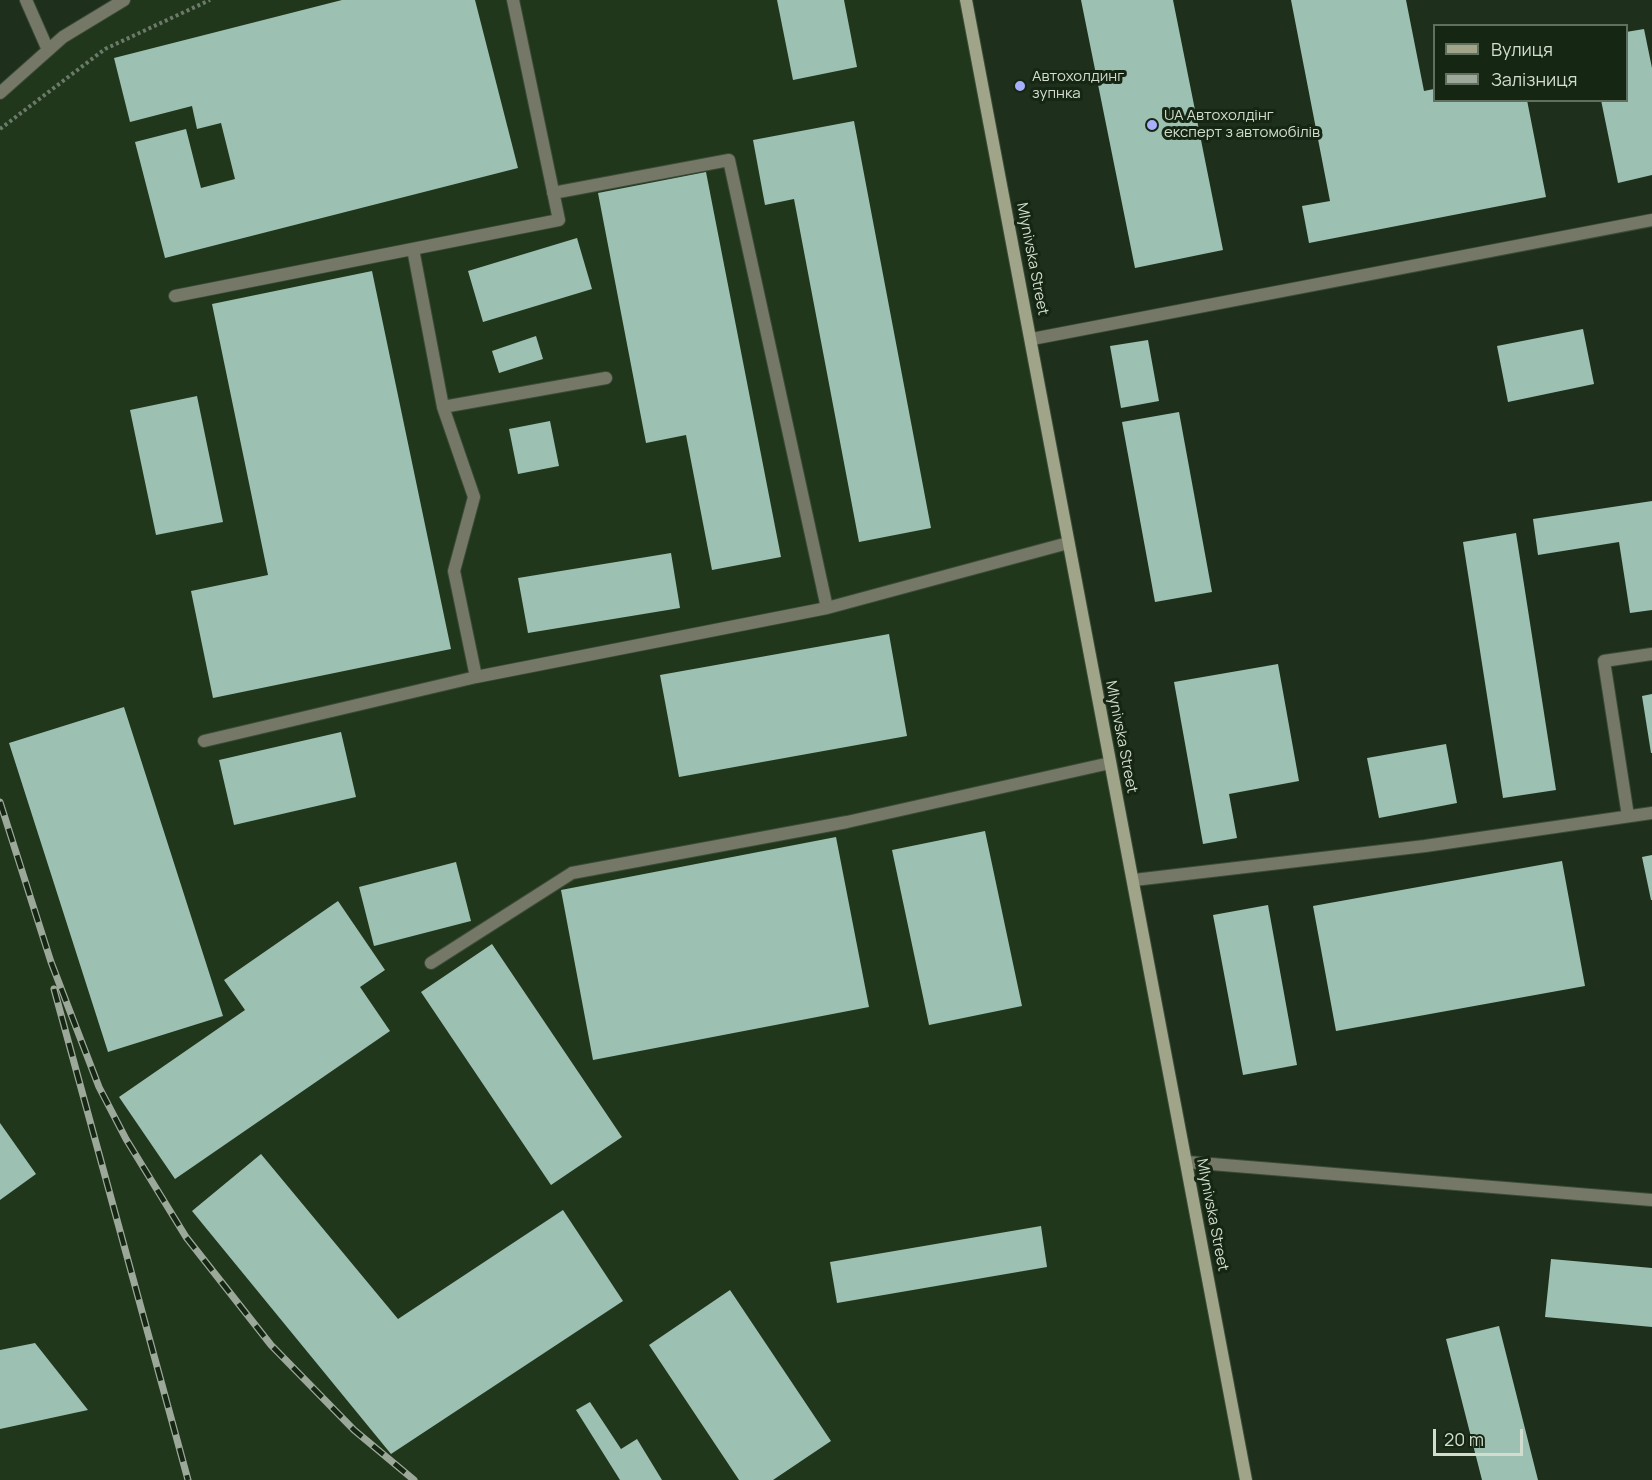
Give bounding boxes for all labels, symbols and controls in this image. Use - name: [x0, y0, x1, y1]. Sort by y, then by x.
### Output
- legend: [1433, 24, 1628, 102]
- text: Вулиця: [1491, 37, 1553, 61]
- text: Залізниця: [1491, 67, 1577, 91]
- place label: Автохолдинг зупнка: [1032, 68, 1124, 103]
- marker: Автохолдинг зупнка: [1013, 79, 1027, 93]
- place label: UA Автохолдінг експерт з автомобілів: [1164, 107, 1320, 142]
- marker: UA Автохолдінг експерт з автомобілів: [1145, 118, 1159, 132]
- street label: Mlynivska Street: [1012, 201, 1052, 317]
- street label: Mlynivska Street: [1101, 679, 1141, 795]
- street label: Mlynivska Street: [1192, 1157, 1232, 1273]
- scale bar: [1436, 1417, 1526, 1455]
- text: 20 m: [1444, 1427, 1484, 1451]

